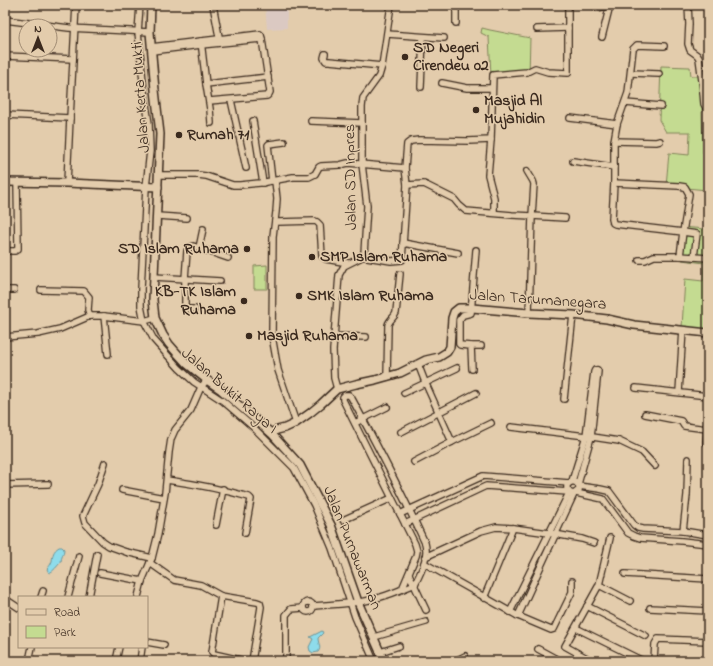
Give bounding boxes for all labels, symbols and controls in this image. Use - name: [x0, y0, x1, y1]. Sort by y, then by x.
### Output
- north arrow: [18, 18, 58, 58]
- text: N: [34, 21, 42, 37]
- place label: SD Negeri Cirendeu 02: [413, 36, 489, 78]
- street label: Jalan Kerta Mukti: [125, 40, 157, 154]
- marker: SD Negeri Cirendeu 02: [400, 52, 410, 62]
- place label: Masjid Al Mujahidin: [484, 89, 545, 131]
- marker: Masjid Al Mujahidin: [471, 105, 481, 115]
- place label: Rumah 71: [186, 123, 250, 147]
- street label: Jalan SD Inpres: [338, 124, 364, 230]
- marker: Rumah 71: [174, 130, 184, 140]
- place label: SD Islam Ruhama: [118, 237, 239, 261]
- marker: SD Islam Ruhama: [242, 244, 252, 254]
- place label: SMP Islam Ruhama: [320, 245, 448, 269]
- marker: SMP Islam Ruhama: [307, 252, 317, 262]
- place label: KB-TK Islam Ruhama: [155, 280, 237, 322]
- street label: Jalan Tarumanegara: [469, 283, 607, 317]
- place label: SMK Islam Ruhama: [307, 284, 434, 308]
- marker: SMK Islam Ruhama: [294, 291, 304, 301]
- marker: KB-TK Islam Ruhama: [239, 296, 249, 306]
- place label: Masjid Ruhama: [257, 324, 358, 348]
- marker: Masjid Ruhama: [244, 331, 254, 341]
- street label: Jalan Bukit Raya I: [175, 342, 283, 440]
- street label: Jalan Purnawarman: [316, 482, 388, 614]
- legend: [18, 596, 148, 648]
- text: Road: [54, 604, 80, 622]
- text: Park: [54, 624, 76, 642]

